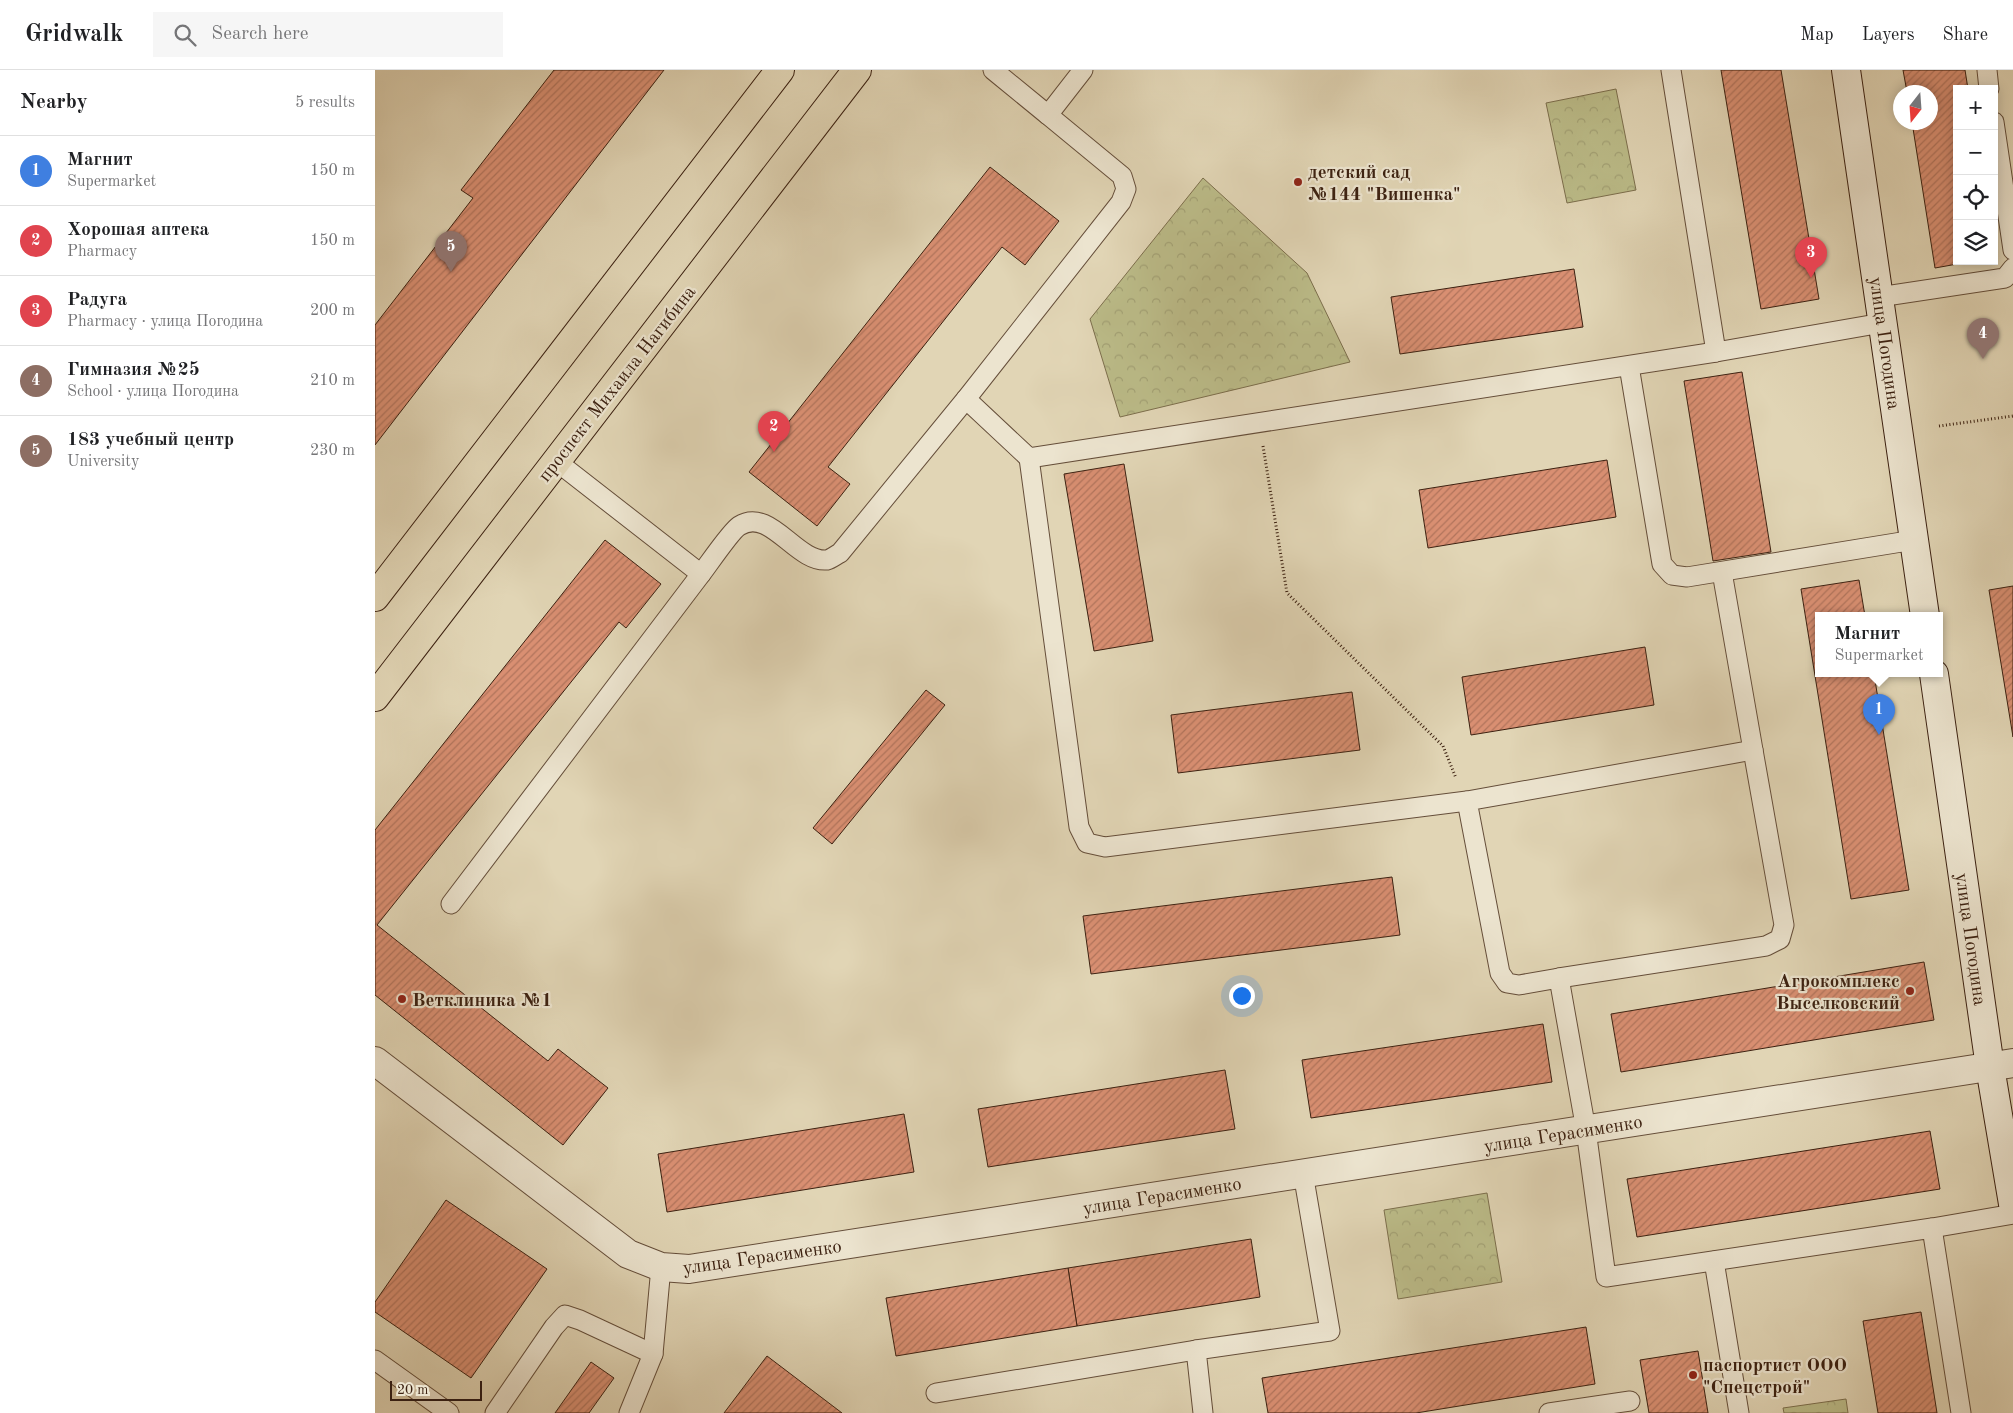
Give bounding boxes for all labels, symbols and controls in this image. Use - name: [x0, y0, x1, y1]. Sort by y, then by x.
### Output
- search box: [153, 12, 503, 57]
- icon: search: [171, 21, 199, 49]
- text: Gridwalk: [25, 23, 123, 47]
- text: Search here: [211, 25, 309, 44]
- text: Map: [1800, 26, 1834, 44]
- text: Layers: [1862, 26, 1914, 44]
- text: Share: [1942, 26, 1988, 44]
- north arrow: [1893, 85, 1938, 130]
- map controls: [1953, 85, 1998, 265]
- button: +: [1953, 85, 1998, 130]
- text: Nearby: [20, 92, 88, 113]
- text: 5 results: [295, 95, 355, 111]
- button: −: [1953, 130, 1998, 175]
- text: Магнит: [67, 151, 133, 170]
- text: 1: [31, 163, 41, 179]
- text: 150 m: [310, 163, 355, 179]
- place label: детский сад №144 "Вишенка": [1308, 164, 1461, 205]
- text: Supermarket: [67, 174, 156, 190]
- button: locate: [1953, 175, 1998, 220]
- marker: детский сад №144 "Вишенка": [1292, 176, 1304, 188]
- button: layers: [1953, 220, 1998, 265]
- text: Хорошая аптека: [67, 221, 209, 240]
- pin: 5: [435, 231, 467, 272]
- text: 2: [31, 233, 41, 249]
- text: 150 m: [310, 233, 355, 249]
- pin: 3: [1795, 237, 1827, 278]
- text: Pharmacy: [67, 244, 137, 260]
- street label: улица Погодина: [1865, 276, 1902, 412]
- street label: проспект Михаила Нагибина: [536, 282, 701, 486]
- text: Радуга: [67, 291, 127, 310]
- text: 3: [31, 303, 41, 319]
- text: 200 m: [310, 303, 355, 319]
- text: Pharmacy · улица Погодина: [67, 314, 263, 330]
- pin: 4: [1967, 318, 1999, 359]
- text: Гимназия №25: [67, 361, 200, 380]
- text: 4: [31, 373, 41, 389]
- text: 210 m: [310, 373, 355, 389]
- text: School · улица Погодина: [67, 384, 239, 400]
- pin: 2: [758, 411, 790, 452]
- text: 183 учебный центр: [67, 431, 234, 450]
- text: 5: [31, 443, 41, 459]
- text: 230 m: [310, 443, 355, 459]
- text: University: [67, 454, 139, 470]
- popup: [1815, 612, 1943, 677]
- text: Магнит: [1834, 625, 1900, 644]
- text: Supermarket: [1834, 648, 1924, 664]
- pin: 1: [1863, 694, 1895, 735]
- street label: улица Погодина: [1951, 872, 1988, 1008]
- place label: Агрокомплекс Выселковский: [1776, 973, 1900, 1014]
- your location: [1229, 983, 1255, 1009]
- marker: Агрокомплекс Выселковский: [1904, 985, 1916, 997]
- place label: Ветклиника №1: [412, 992, 552, 1011]
- marker: Ветклиника №1: [396, 993, 408, 1005]
- street label: улица Герасименко: [1483, 1114, 1644, 1157]
- street label: улица Герасименко: [1082, 1176, 1243, 1219]
- street label: улица Герасименко: [682, 1238, 843, 1279]
- place label: паспортист ООО "Спецстрой": [1703, 1357, 1847, 1398]
- marker: паспортист ООО "Спецстрой": [1687, 1369, 1699, 1381]
- scale bar: [390, 1378, 483, 1401]
- text: 20 m: [397, 1383, 428, 1397]

